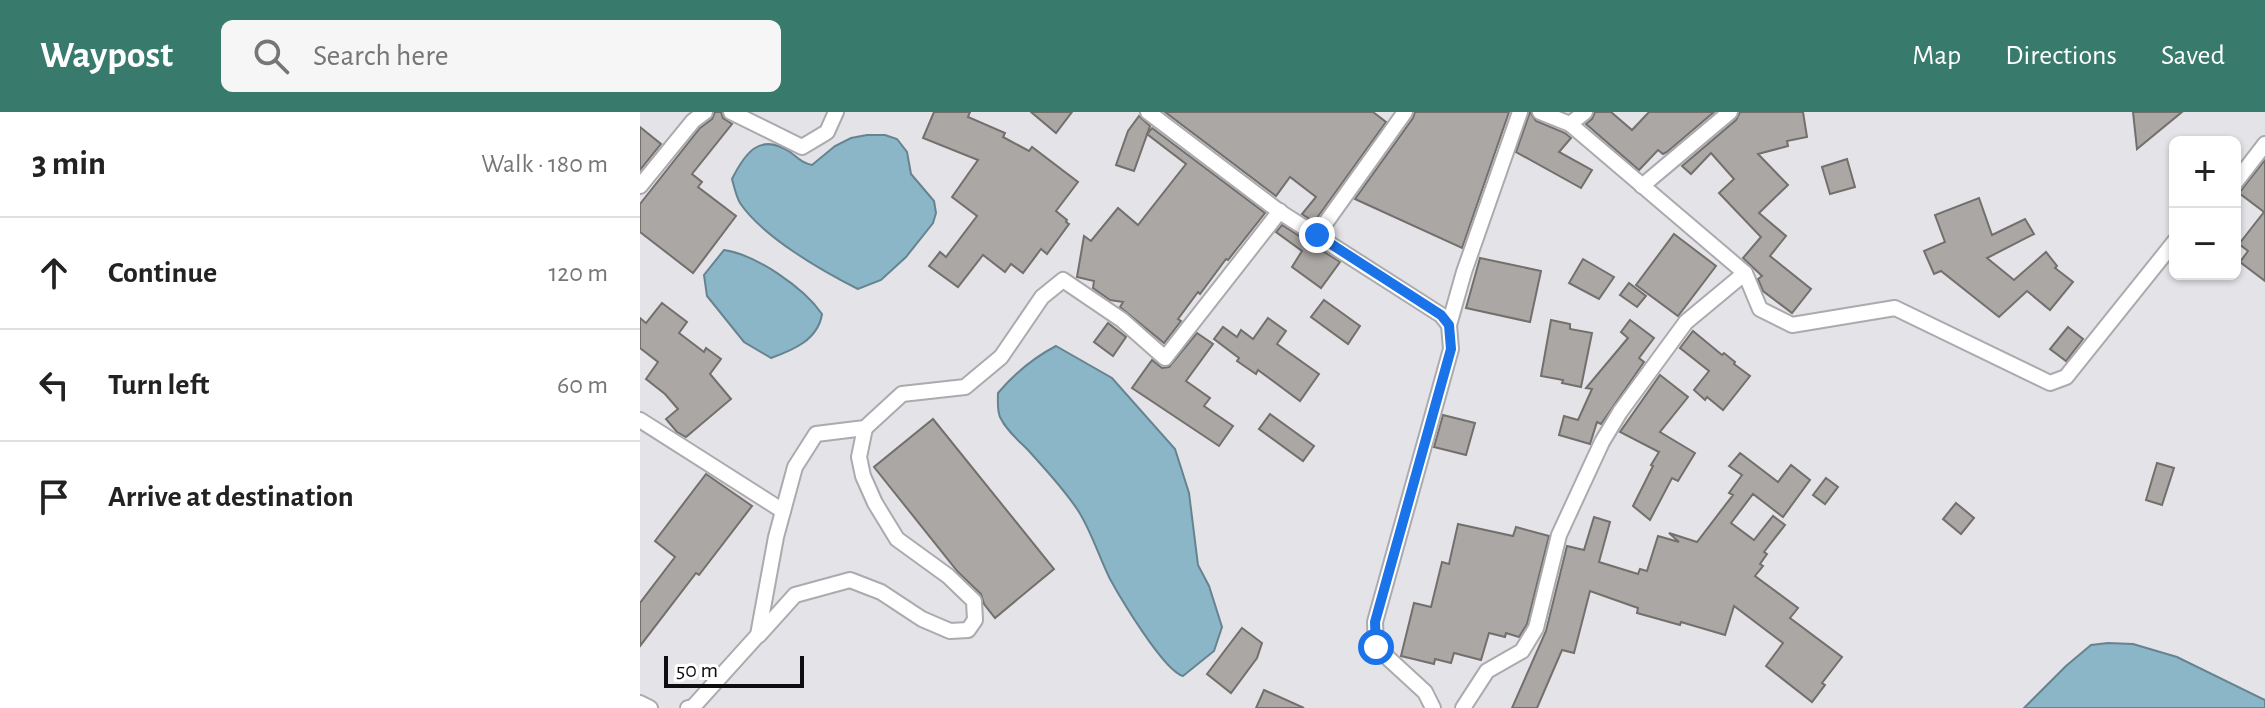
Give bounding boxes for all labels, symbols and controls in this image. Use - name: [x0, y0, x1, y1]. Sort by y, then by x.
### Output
- search box: [221, 20, 781, 92]
- icon: search: [249, 34, 293, 78]
- text: Waypost: [40, 37, 173, 75]
- text: Search here: [313, 41, 449, 71]
- text: Map: [1912, 42, 1961, 70]
- text: Directions: [2005, 42, 2117, 70]
- text: Saved: [2161, 42, 2225, 70]
- map controls: [2169, 136, 2241, 280]
- button: +: [2169, 136, 2241, 208]
- text: 3 min: [32, 147, 106, 181]
- text: Walk · 180 m: [481, 151, 608, 177]
- button: −: [2169, 208, 2241, 280]
- route end: [1299, 217, 1335, 253]
- icon: ahead: [32, 251, 76, 295]
- text: Continue: [108, 258, 217, 288]
- text: 120 m: [548, 260, 608, 286]
- icon: left: [32, 363, 76, 407]
- text: Turn left: [108, 370, 209, 400]
- text: 60 m: [557, 372, 608, 398]
- icon: arrive: [32, 475, 76, 519]
- text: Arrive at destination: [108, 482, 354, 512]
- route start: [1358, 629, 1394, 665]
- scale bar: [664, 652, 804, 688]
- text: 50 m: [676, 659, 718, 681]

